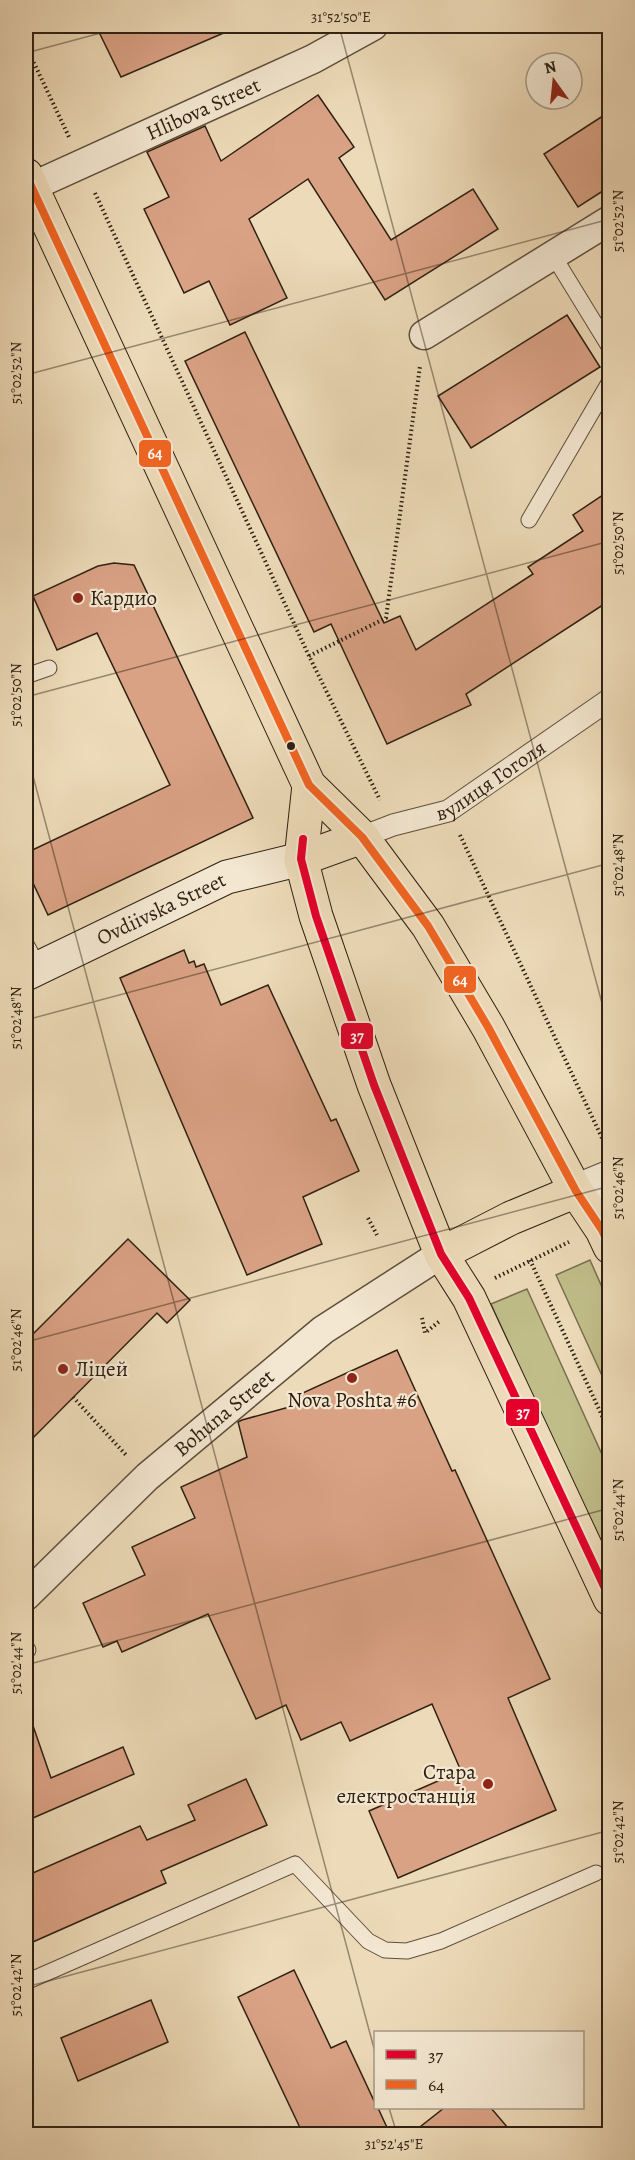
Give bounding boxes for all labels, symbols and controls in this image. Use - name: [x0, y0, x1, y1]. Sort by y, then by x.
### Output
- text: 31°52'50"E: [311, 7, 371, 27]
- north arrow: [524, 51, 584, 111]
- text: N: [542, 55, 559, 80]
- street label: Hlibova Street: [142, 71, 265, 147]
- text: 51°02'52"N: [608, 189, 628, 252]
- text: 51°02'52"N: [6, 341, 26, 404]
- line badge: 64: [138, 439, 172, 468]
- text: 64: [148, 443, 163, 465]
- text: 51°02'50"N: [608, 511, 628, 575]
- place label: Кардио: [90, 584, 157, 612]
- marker: Кардио: [71, 591, 85, 605]
- text: 51°02'50"N: [6, 663, 26, 727]
- street label: вулиця Гоголя: [433, 734, 551, 828]
- unlabelled marker: [285, 740, 297, 752]
- text: 51°02'48"N: [608, 833, 628, 897]
- street label: Ovdiivska Street: [92, 866, 230, 952]
- line badge: 64: [443, 965, 477, 994]
- text: 64: [453, 970, 468, 992]
- text: 51°02'48"N: [6, 986, 26, 1050]
- line badge: 37: [340, 1022, 374, 1050]
- text: 37: [350, 1026, 364, 1048]
- text: 51°02'46"N: [608, 1156, 628, 1219]
- text: 51°02'46"N: [6, 1308, 26, 1371]
- place label: Ліцей: [75, 1355, 128, 1383]
- marker: Ліцей: [56, 1362, 70, 1376]
- street label: Bohuna Street: [168, 1363, 280, 1463]
- marker: Nova Poshta #6: [345, 1371, 359, 1385]
- place label: Nova Poshta #6: [287, 1386, 417, 1414]
- line badge: 37: [505, 1398, 540, 1427]
- text: 37: [516, 1402, 530, 1424]
- text: 51°02'44"N: [608, 1478, 628, 1541]
- text: 51°02'44"N: [6, 1631, 26, 1694]
- place label: Cтара електростанція: [336, 1758, 476, 1810]
- marker: Cтара електростанція: [481, 1777, 495, 1791]
- text: 51°02'42"N: [608, 1800, 628, 1864]
- text: 51°02'42"N: [6, 1953, 26, 2017]
- legend: [374, 2031, 584, 2109]
- text: 37: [428, 2043, 443, 2067]
- text: 64: [428, 2073, 444, 2097]
- text: 31°52'45"E: [365, 2134, 423, 2154]

